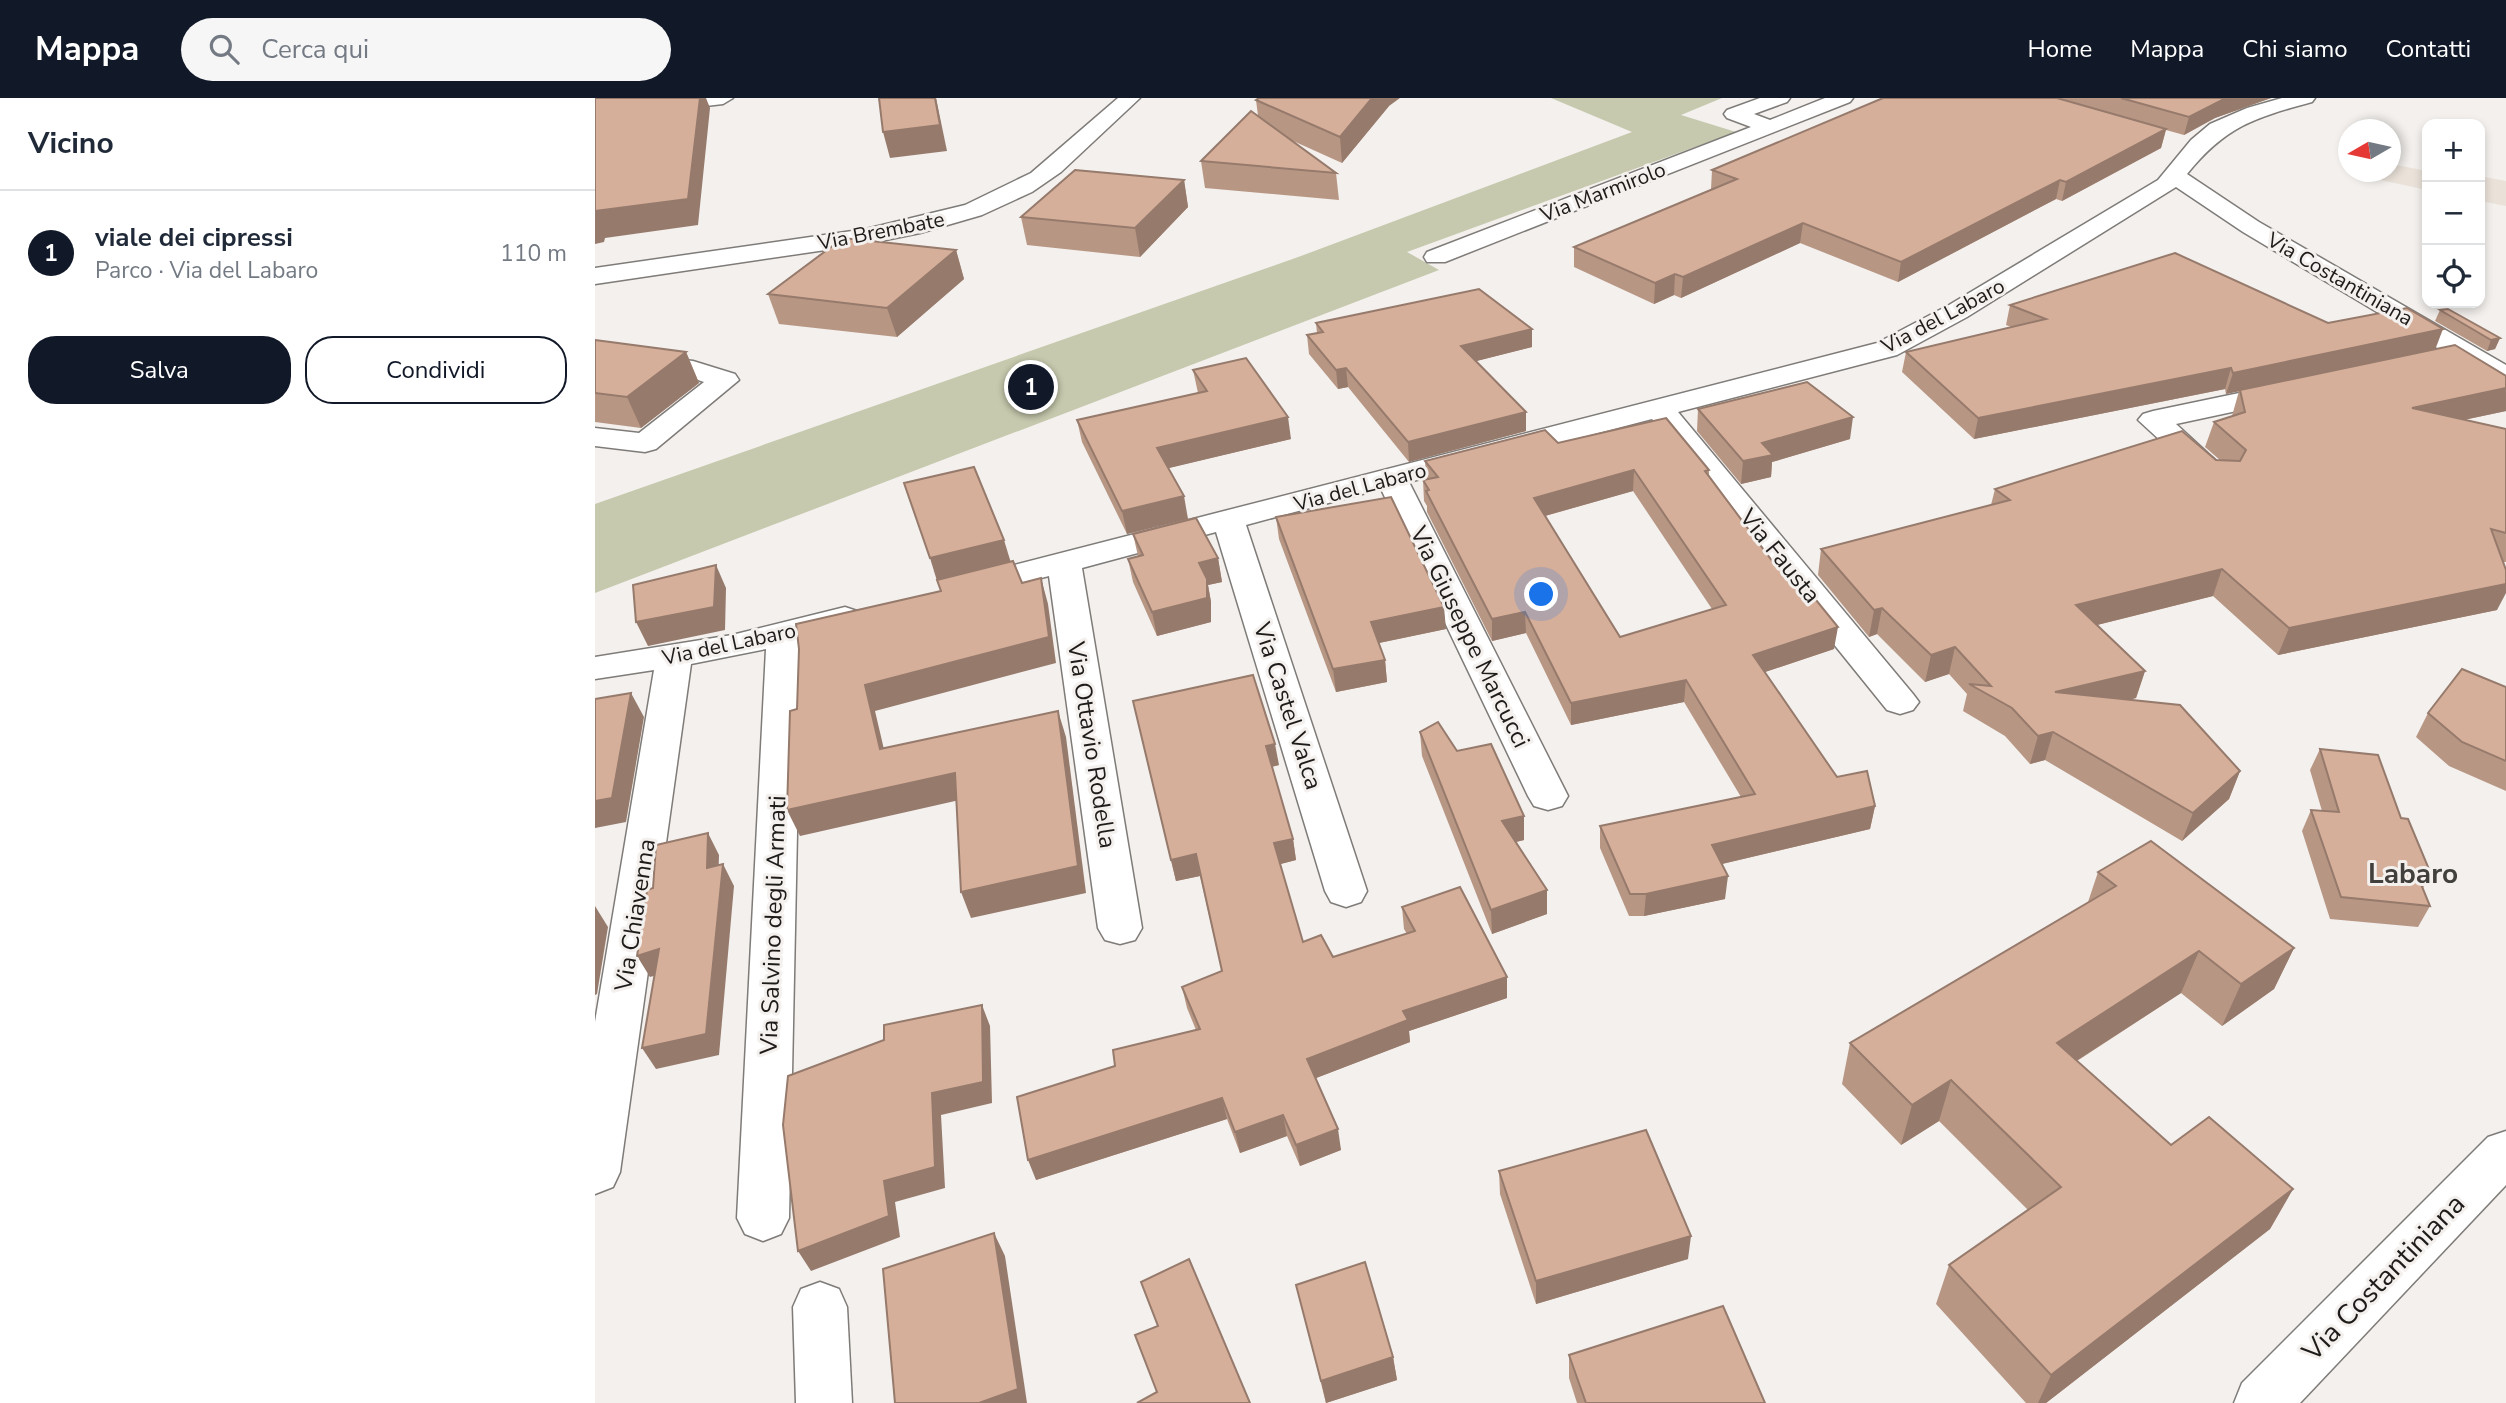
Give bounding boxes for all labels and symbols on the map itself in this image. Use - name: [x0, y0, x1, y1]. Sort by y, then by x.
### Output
- north arrow: [2338, 119, 2401, 182]
- street label: Via Marmirolo: [1535, 155, 1670, 229]
- street label: Via Brembate: [814, 205, 947, 257]
- street label: Via Costantiniana: [2261, 225, 2418, 332]
- street label: Via del Labaro: [1876, 272, 2010, 361]
- pin: 1: [1008, 361, 1054, 413]
- street label: Via del Labaro: [1290, 456, 1429, 518]
- street label: Via Fausta: [1732, 501, 1828, 610]
- street label: Via Giuseppe Marcucci: [1402, 520, 1538, 753]
- your location: [1524, 577, 1558, 611]
- street label: Via del Labaro: [659, 616, 798, 672]
- street label: Via Castel Valca: [1246, 617, 1330, 794]
- street label: Via Ottavio Rodella: [1060, 638, 1124, 851]
- street label: Via Salvino degli Armati: [752, 795, 794, 1056]
- street label: Via Chiavenna: [607, 836, 663, 994]
- district label: Labaro: [2368, 855, 2458, 893]
- street label: Via Costantiniana: [2293, 1186, 2474, 1371]

